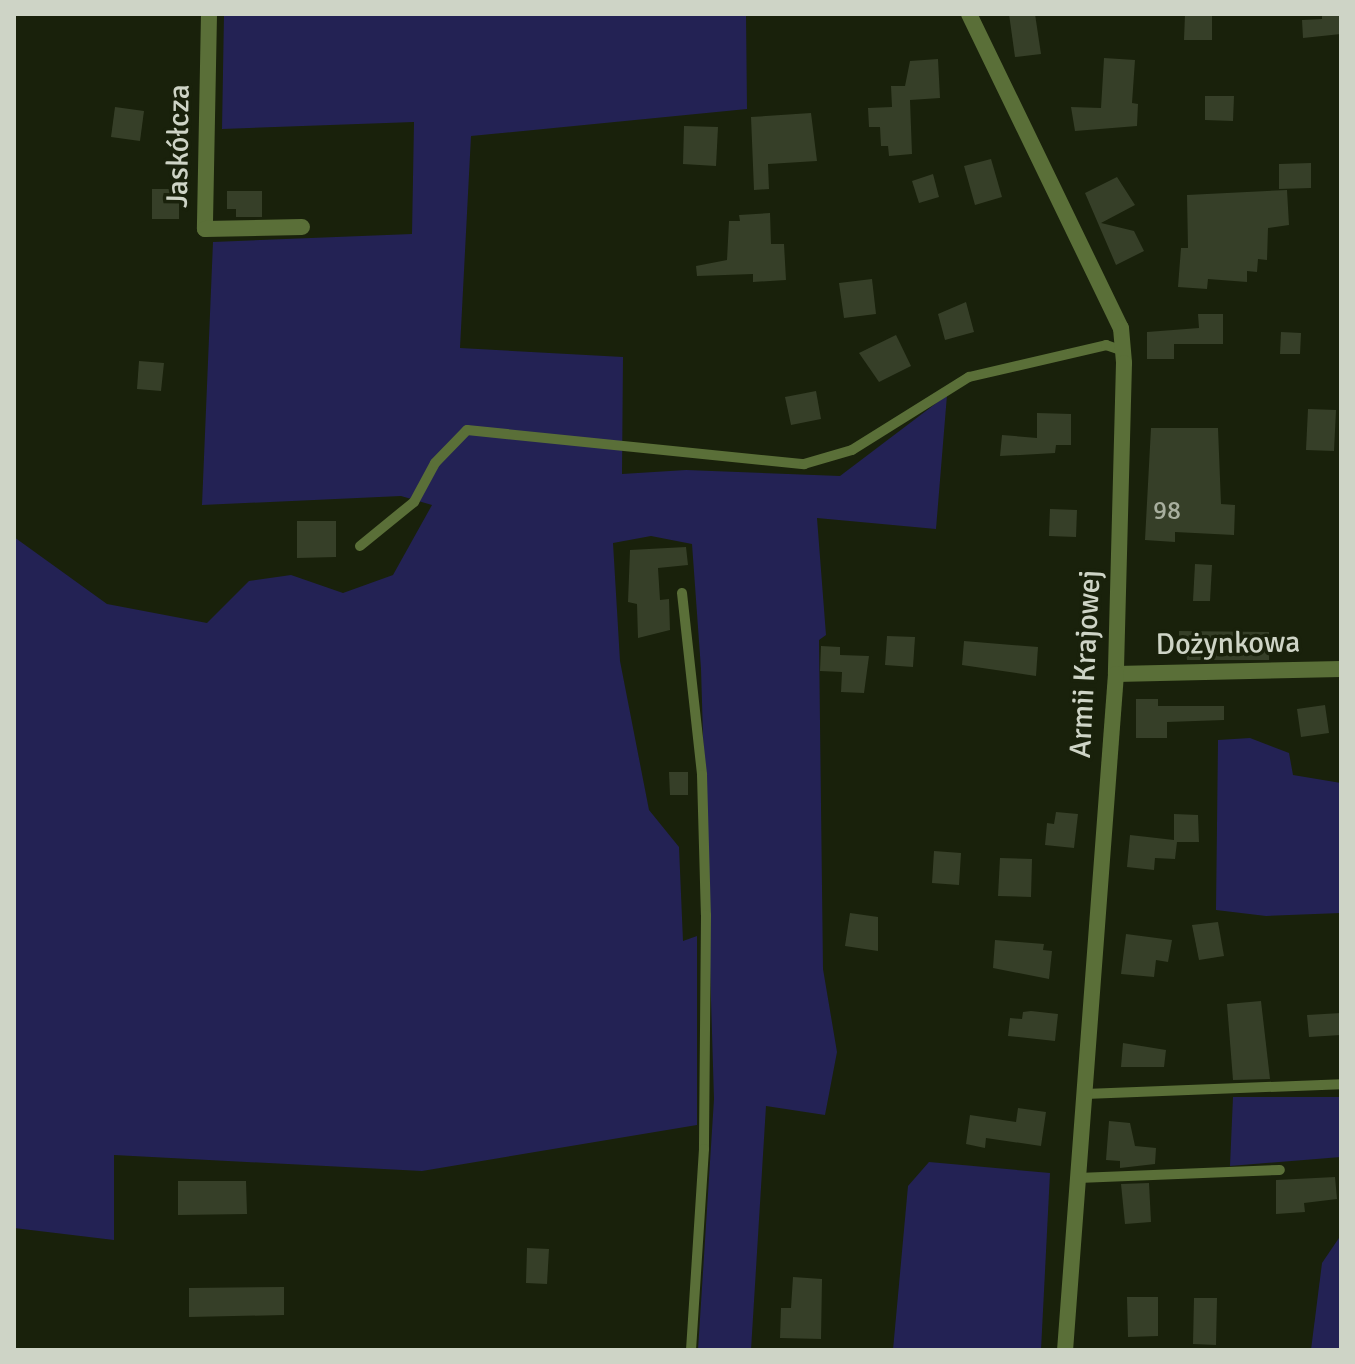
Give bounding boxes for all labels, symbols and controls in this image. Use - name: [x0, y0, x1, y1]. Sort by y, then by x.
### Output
- street label: Jaskółcza: [160, 84, 198, 208]
- house number: 98: [1153, 496, 1181, 528]
- street label: Armii Krajowej: [1063, 569, 1109, 759]
- street label: Dożynkowa: [1155, 625, 1301, 663]

